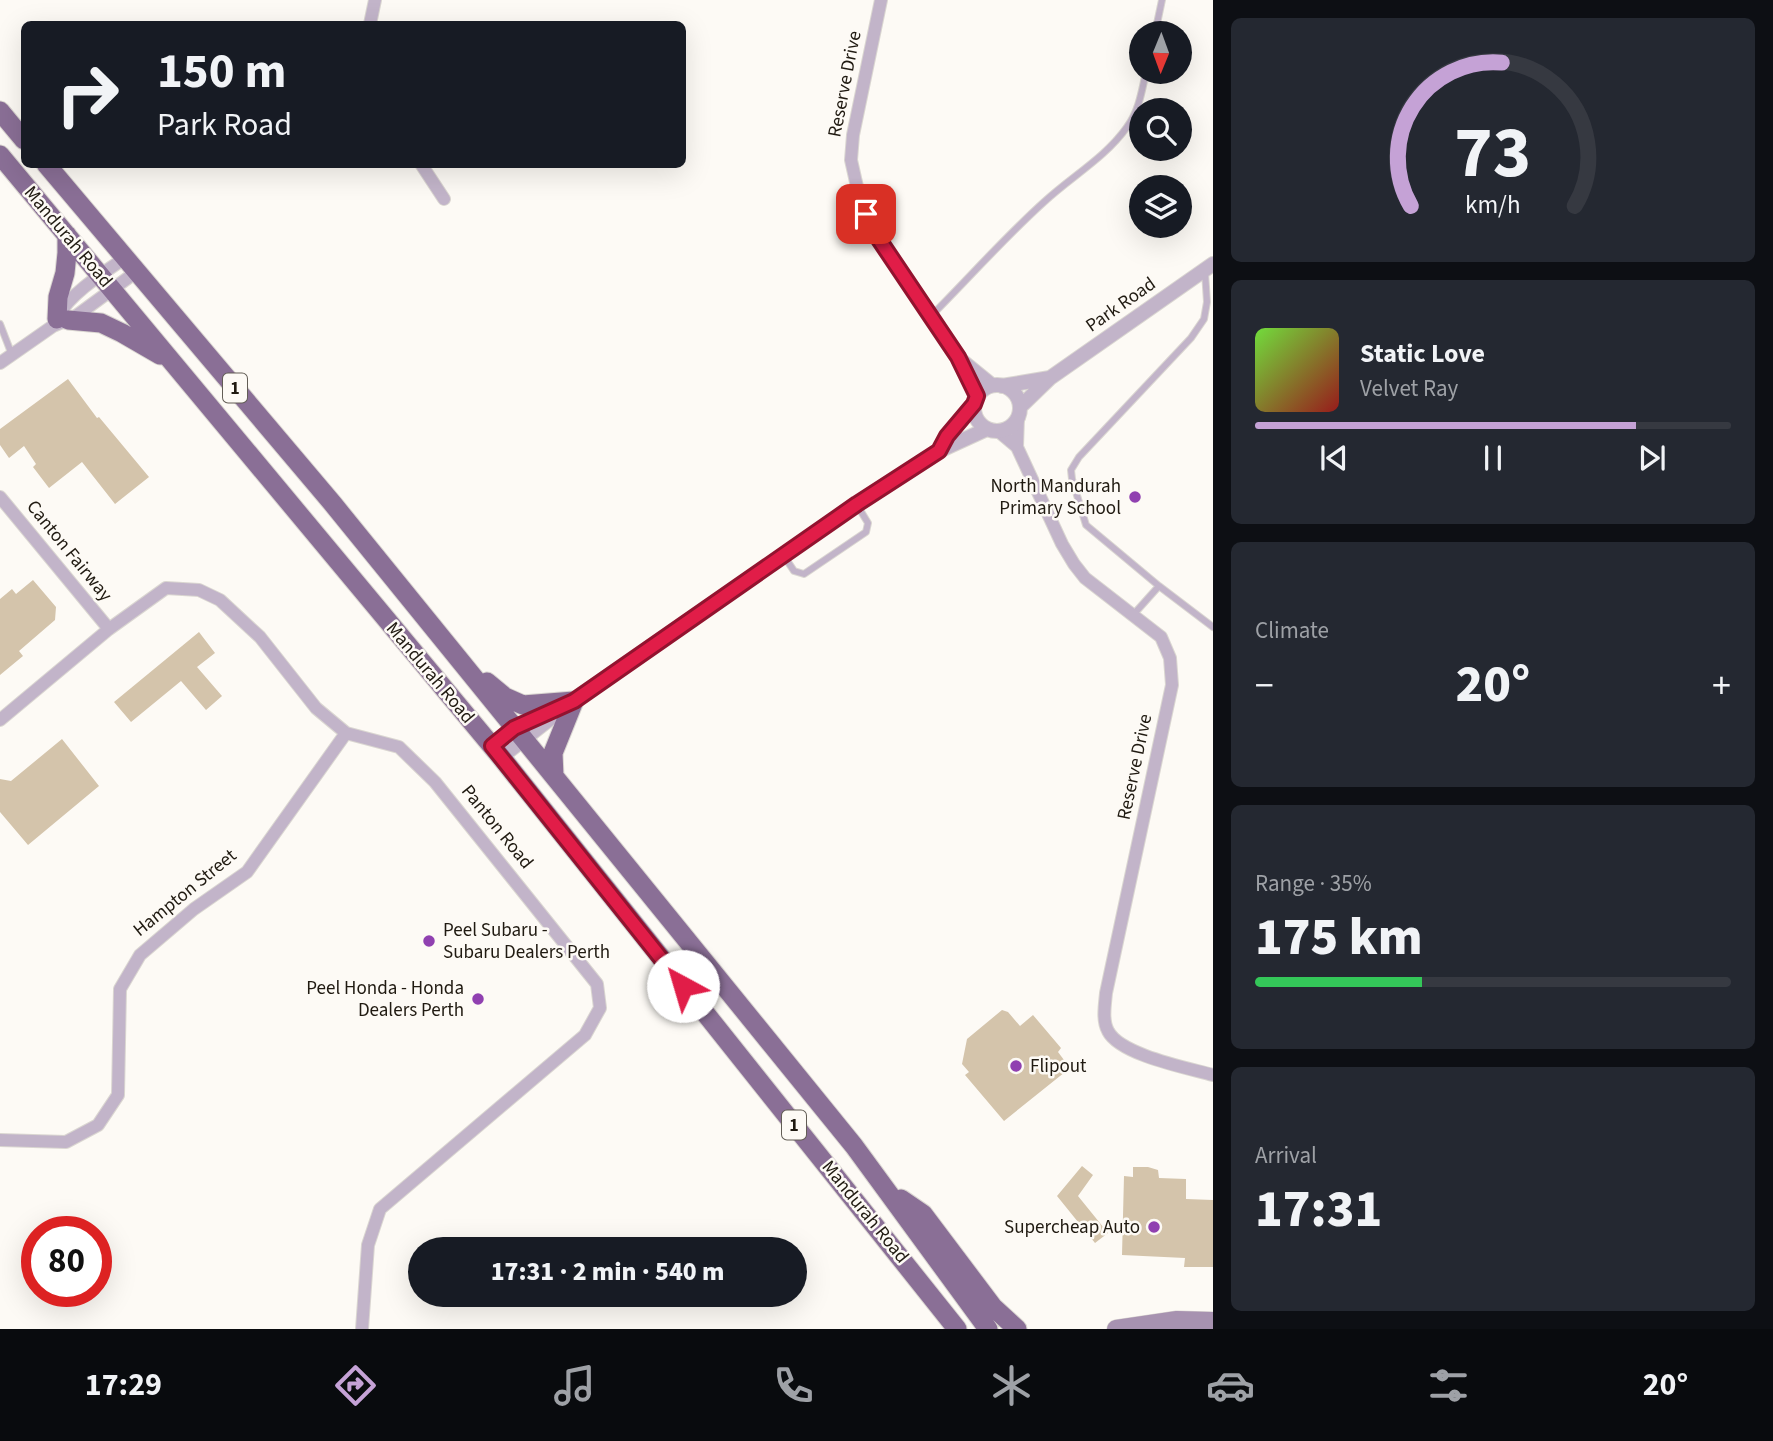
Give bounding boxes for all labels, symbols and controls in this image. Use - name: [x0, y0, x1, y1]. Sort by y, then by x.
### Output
- north arrow: [1129, 21, 1192, 84]
- map controls: [1129, 21, 1192, 238]
- street label: Reserve Drive: [821, 29, 869, 139]
- text: 150 m: [157, 37, 286, 107]
- icon: right: [42, 49, 133, 140]
- button: search: [1129, 98, 1192, 161]
- text: 73: [1455, 101, 1531, 205]
- text: Park Road: [157, 102, 292, 148]
- button: layers: [1129, 175, 1192, 238]
- street label: Mandurah Road: [17, 180, 119, 294]
- pin: [836, 184, 896, 244]
- text: km/h: [1465, 187, 1521, 223]
- icon: arrive: [847, 195, 885, 233]
- street label: Park Road: [1080, 271, 1162, 339]
- text: Static Love: [1360, 335, 1485, 372]
- text: Velvet Ray: [1360, 372, 1458, 405]
- road number: 1: [223, 374, 247, 402]
- icon: previous: [1315, 439, 1353, 477]
- icon: pause: [1474, 439, 1512, 477]
- icon: next: [1633, 439, 1671, 477]
- place label: North Mandurah Primary School: [991, 473, 1121, 522]
- marker: North Mandurah Primary School: [1127, 489, 1143, 505]
- street label: Canton Fairway: [20, 495, 118, 608]
- text: Climate: [1255, 614, 1329, 647]
- street label: Mandurah Road: [379, 616, 481, 730]
- text: 20°: [1456, 648, 1530, 722]
- text: −: [1255, 659, 1274, 713]
- text: +: [1712, 659, 1731, 713]
- street label: Reserve Drive: [1111, 712, 1159, 822]
- street label: Panton Road: [455, 779, 539, 875]
- street label: Hampton Street: [127, 842, 243, 943]
- text: Range · 35%: [1255, 867, 1372, 900]
- text: 175 km: [1255, 901, 1423, 975]
- place label: Peel Subaru - Subaru Dealers Perth: [443, 917, 610, 966]
- marker: Peel Subaru - Subaru Dealers Perth: [421, 933, 437, 949]
- position arrow: [646, 949, 720, 1023]
- place label: Peel Honda - Honda Dealers Perth: [306, 975, 464, 1024]
- marker: Peel Honda - Honda Dealers Perth: [470, 991, 486, 1007]
- place label: Flipout: [1030, 1053, 1087, 1080]
- marker: Flipout: [1008, 1058, 1024, 1074]
- road number: 1: [782, 1110, 806, 1140]
- text: Arrival: [1255, 1139, 1317, 1172]
- street label: Mandurah Road: [815, 1155, 915, 1269]
- text: 17:31: [1255, 1173, 1382, 1247]
- place label: Supercheap Auto: [1004, 1214, 1140, 1241]
- speed limit sign: 80: [21, 1216, 112, 1307]
- marker: Supercheap Auto: [1146, 1219, 1162, 1235]
- text: 17:31 · 2 min · 540 m: [491, 1253, 724, 1290]
- icon: directions: [331, 1361, 380, 1410]
- icon: music: [550, 1361, 599, 1410]
- icon: phone: [769, 1361, 818, 1410]
- icon: climate: [987, 1361, 1036, 1410]
- icon: car: [1206, 1361, 1255, 1410]
- icon: filters: [1424, 1361, 1473, 1410]
- text: 17:29: [85, 1362, 162, 1408]
- text: 20°: [1643, 1362, 1688, 1408]

